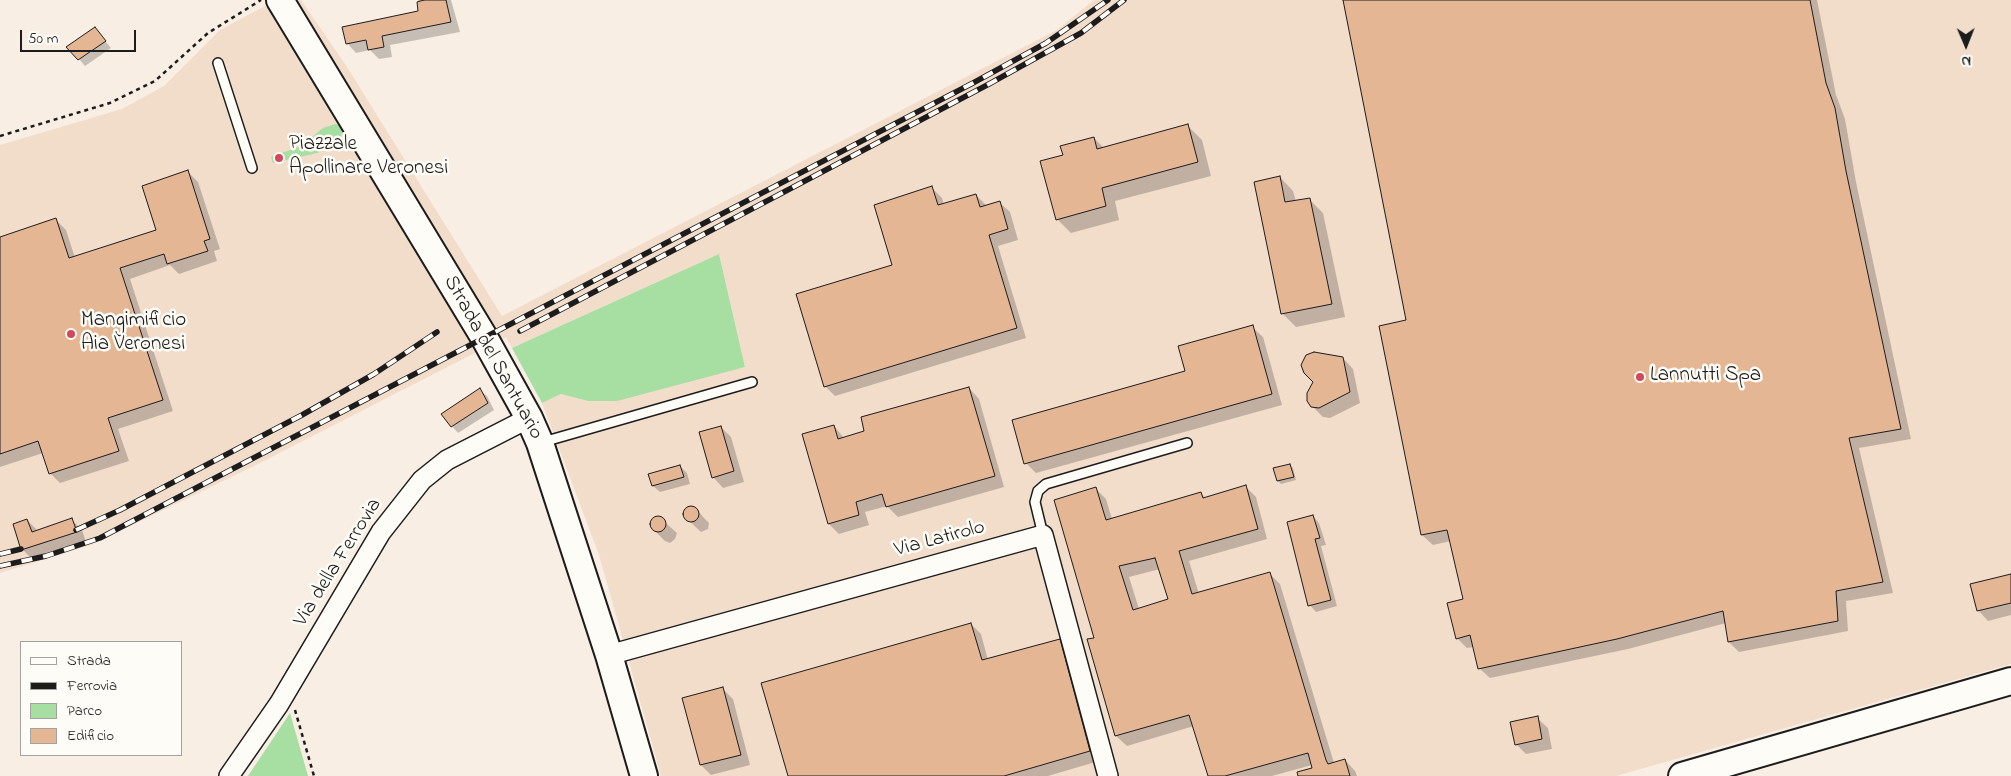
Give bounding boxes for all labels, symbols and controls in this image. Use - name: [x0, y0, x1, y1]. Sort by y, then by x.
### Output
- scale bar: [22, 20, 139, 52]
- north arrow: [1941, 20, 1991, 70]
- text: 50 m: [28, 28, 58, 50]
- text: N: [1961, 50, 1971, 71]
- place label: Piazzale Apollinare Veronesi: [289, 133, 448, 183]
- marker: Piazzale Apollinare Veronesi: [273, 152, 285, 164]
- street label: Strada del Santuario: [436, 272, 548, 444]
- place label: Mangimificio Aia Veronesi: [81, 309, 186, 359]
- marker: Mangimificio Aia Veronesi: [65, 328, 77, 340]
- place label: Lannutti Spa: [1650, 364, 1761, 390]
- marker: Lannutti Spa: [1634, 371, 1646, 383]
- street label: Via della Ferrovia: [290, 494, 388, 632]
- street label: Via Latirolo: [892, 516, 988, 564]
- legend: [20, 641, 182, 756]
- text: Strada: [67, 650, 111, 672]
- text: Ferrovia: [67, 675, 117, 697]
- text: Parco: [67, 700, 102, 722]
- text: Edificio: [67, 725, 114, 747]

